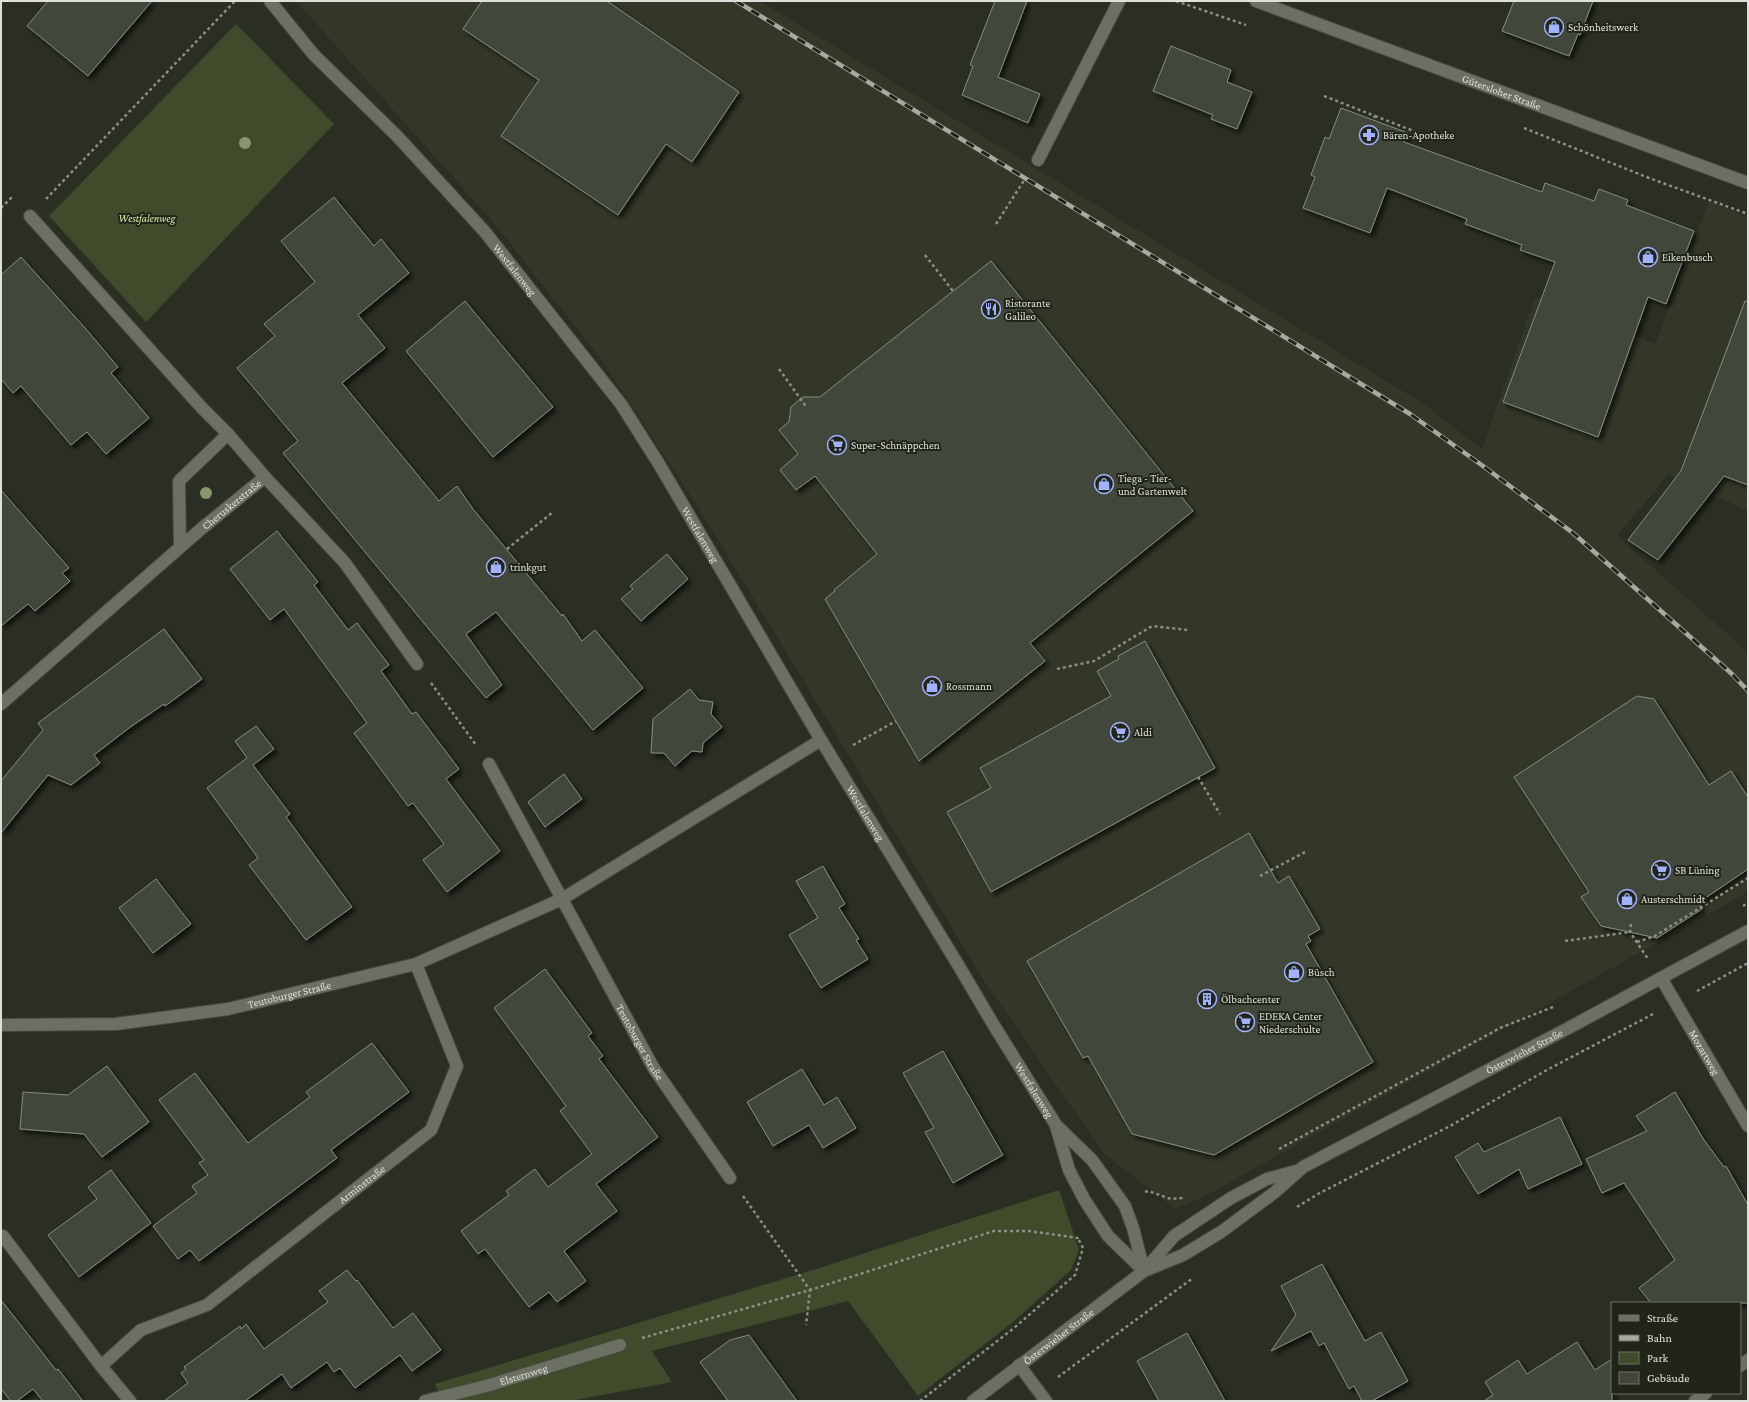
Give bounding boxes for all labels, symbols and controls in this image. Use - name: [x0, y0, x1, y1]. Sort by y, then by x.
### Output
- shop icon: Schönheitswerk: [1543, 16, 1565, 38]
- place label: Schönheitswerk: [1568, 21, 1639, 33]
- street label: Gütersloher Straße: [1461, 72, 1543, 112]
- pharmacy icon: Bären-Apotheke: [1358, 124, 1380, 146]
- place label: Bären-Apotheke: [1383, 129, 1455, 142]
- park label: Westfalenweg: [119, 212, 176, 225]
- street label: Westfalenweg: [491, 241, 539, 299]
- shop icon: Eikenbusch: [1637, 246, 1659, 268]
- place label: Eikenbusch: [1662, 251, 1713, 263]
- place label: Ristorante Galileo: [1005, 297, 1051, 322]
- restaurant icon: Ristorante Galileo: [980, 298, 1002, 320]
- supermarket icon: Super-Schnäppchen: [826, 434, 848, 456]
- place label: Super-Schnäppchen: [851, 439, 940, 452]
- place label: Tiega - Tier- und Gartenwelt: [1118, 472, 1188, 497]
- shop icon: Tiega - Tier- und Gartenwelt: [1093, 473, 1115, 495]
- street label: Cheruskerstraße: [199, 476, 264, 532]
- street label: Westfalenweg: [679, 505, 722, 566]
- shop icon: trinkgut: [485, 556, 507, 578]
- place label: trinkgut: [510, 561, 547, 574]
- shop icon: Rossmann: [921, 675, 943, 697]
- place label: Rossmann: [946, 680, 992, 692]
- supermarket icon: Aldi: [1109, 721, 1131, 743]
- place label: Aldi: [1134, 726, 1152, 738]
- street label: Westfalenweg: [844, 783, 887, 844]
- supermarket icon: SB Lüning: [1650, 859, 1672, 881]
- place label: SB Lüning: [1675, 864, 1720, 877]
- shop icon: Austerschmidt: [1616, 888, 1638, 910]
- place label: Austerschmidt: [1641, 893, 1706, 905]
- shop icon: Büsch: [1283, 961, 1305, 983]
- place label: Büsch: [1308, 966, 1335, 978]
- street label: Teutoburger Straße: [246, 979, 332, 1010]
- building icon: Ölbachcenter: [1196, 988, 1218, 1010]
- place label: Ölbachcenter: [1221, 993, 1280, 1005]
- street label: Teutoburger Straße: [614, 1002, 666, 1082]
- place label: EDEKA Center Niederschulte: [1259, 1010, 1322, 1035]
- supermarket icon: EDEKA Center Niederschulte: [1234, 1011, 1256, 1033]
- street label: Österwieher Straße: [1484, 1026, 1565, 1076]
- street label: Mozartweg: [1687, 1028, 1723, 1078]
- street label: Westfalenweg: [1013, 1060, 1056, 1121]
- street label: Arminstraße: [336, 1162, 388, 1206]
- legend: [1611, 1302, 1741, 1394]
- street label: Österwieher Straße: [1021, 1306, 1096, 1367]
- text: Straße: [1647, 1311, 1678, 1325]
- text: Bahn: [1647, 1331, 1673, 1345]
- text: Park: [1647, 1351, 1669, 1365]
- street label: Elsternweg: [498, 1361, 550, 1388]
- text: Gebäude: [1647, 1371, 1689, 1385]

